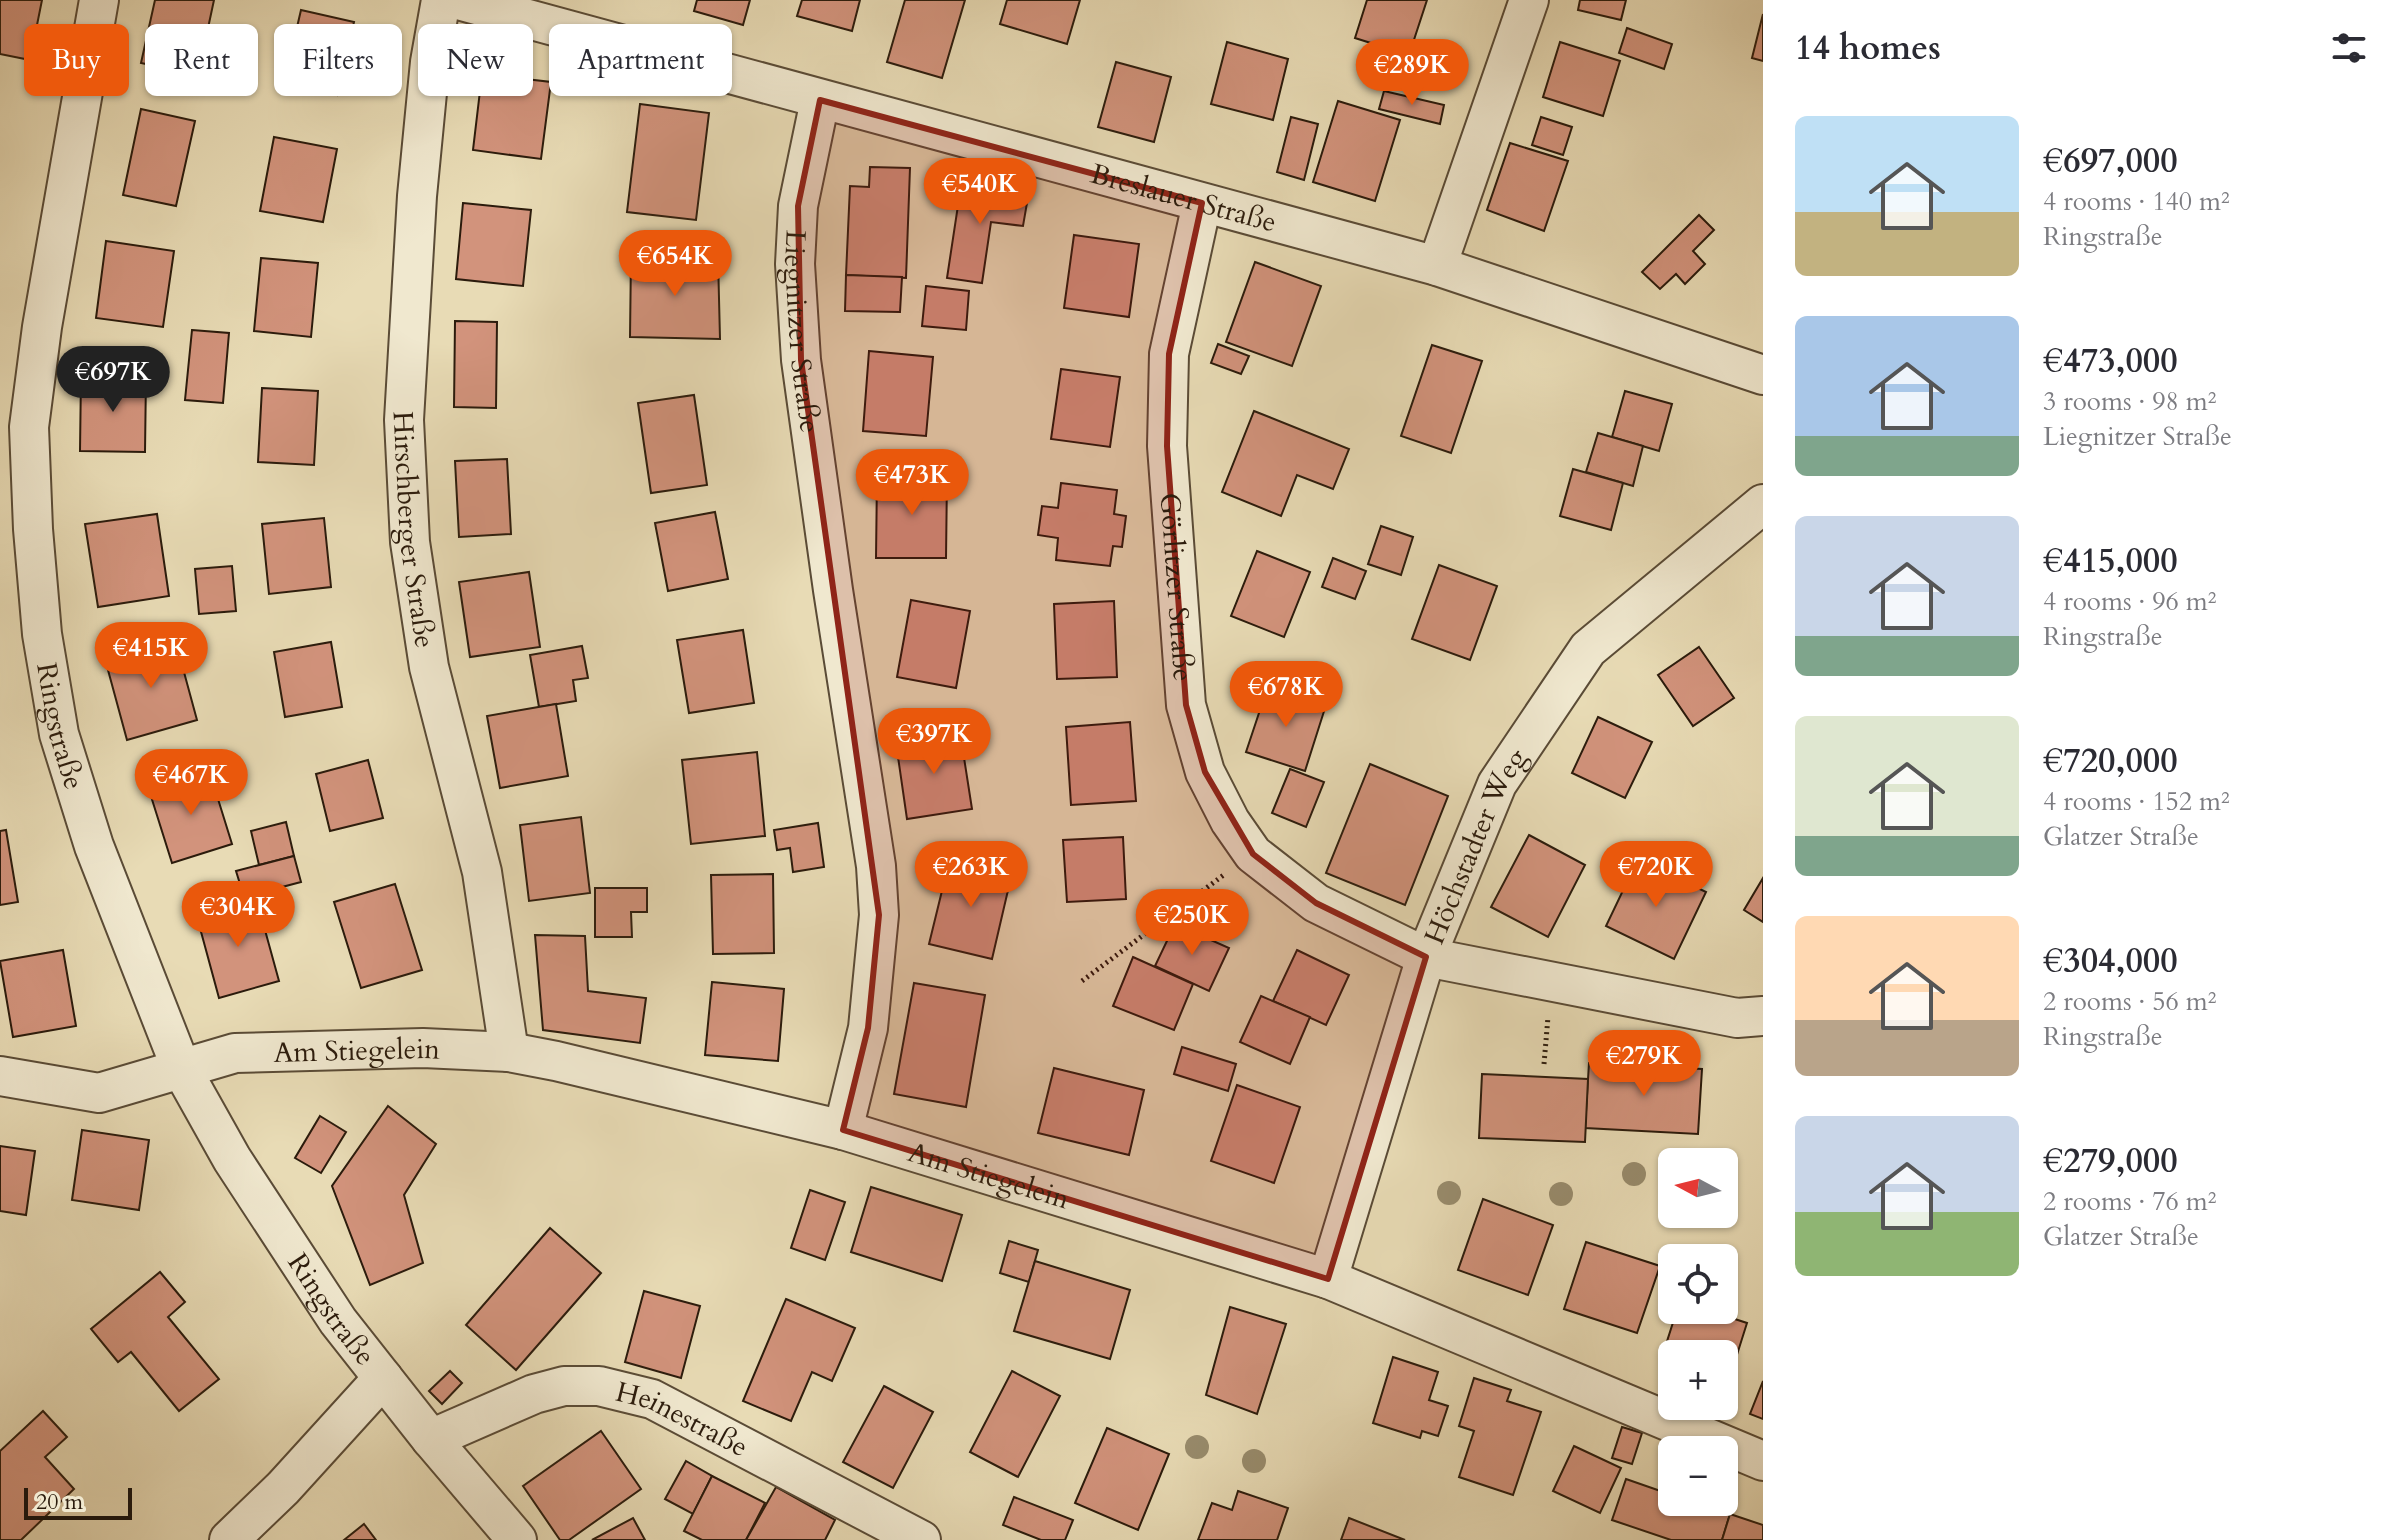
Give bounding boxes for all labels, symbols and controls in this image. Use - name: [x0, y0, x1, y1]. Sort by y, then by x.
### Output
- chip: Buy: [24, 24, 129, 96]
- chip: Rent: [145, 24, 258, 96]
- chip: Filters: [274, 24, 402, 96]
- chip: New: [418, 24, 533, 96]
- chip: Apartment: [549, 24, 732, 96]
- text: 14 homes: [1795, 25, 1941, 71]
- icon: filters: [2327, 26, 2371, 70]
- pin: €289K: [1356, 39, 1468, 107]
- text: €289K: [1374, 47, 1450, 82]
- text: €697,000: [2043, 138, 2178, 184]
- icon: home: [1859, 148, 1955, 244]
- street label: Breslauer Straße: [1086, 155, 1281, 242]
- pin: €540K: [924, 158, 1036, 226]
- text: €540K: [942, 166, 1018, 201]
- text: 4 rooms · 140 m²: [2043, 184, 2230, 219]
- text: Ringstraße: [2043, 219, 2163, 254]
- street label: Liegnitzer Straße: [775, 229, 829, 435]
- pin: €654K: [619, 230, 731, 298]
- text: €654K: [637, 238, 713, 273]
- text: €473,000: [2043, 338, 2178, 384]
- pin: €697K: [57, 346, 169, 414]
- icon: home: [1859, 348, 1955, 444]
- text: €697K: [75, 354, 151, 389]
- text: 3 rooms · 98 m²: [2043, 384, 2216, 419]
- street label: Hirschberger Straße: [384, 410, 444, 651]
- text: Liegnitzer Straße: [2043, 419, 2232, 454]
- pin: €473K: [856, 449, 968, 517]
- text: €473K: [874, 457, 950, 492]
- street label: Görlitzer Straße: [1150, 491, 1202, 683]
- text: €415,000: [2043, 538, 2178, 584]
- icon: home: [1859, 548, 1955, 644]
- text: 4 rooms · 96 m²: [2043, 584, 2216, 619]
- text: Ringstraße: [2043, 619, 2163, 654]
- pin: €415K: [95, 622, 207, 690]
- text: €415K: [113, 630, 189, 665]
- street label: Ringstraße: [27, 660, 93, 794]
- pin: €678K: [1230, 661, 1342, 729]
- text: €678K: [1248, 669, 1324, 704]
- pin: €397K: [878, 708, 990, 776]
- text: €397K: [896, 716, 972, 751]
- text: €720,000: [2043, 738, 2178, 784]
- street label: Höchstadter Weg: [1415, 741, 1536, 950]
- icon: home: [1859, 748, 1955, 844]
- pin: €467K: [135, 749, 247, 817]
- text: €467K: [153, 757, 229, 792]
- text: 4 rooms · 152 m²: [2043, 784, 2230, 819]
- text: Glatzer Straße: [2043, 819, 2199, 854]
- pin: €263K: [915, 841, 1027, 909]
- pin: €720K: [1600, 841, 1712, 909]
- text: €263K: [933, 849, 1009, 884]
- text: €720K: [1618, 849, 1694, 884]
- pin: €304K: [182, 881, 294, 949]
- text: €304K: [200, 889, 276, 924]
- pin: €250K: [1136, 889, 1248, 957]
- text: €250K: [1154, 897, 1230, 932]
- text: €304,000: [2043, 938, 2178, 984]
- icon: home: [1859, 948, 1955, 1044]
- text: 2 rooms · 56 m²: [2043, 984, 2216, 1019]
- text: Ringstraße: [2043, 1019, 2163, 1054]
- street label: Am Stiegelein: [273, 1030, 441, 1072]
- pin: €279K: [1588, 1030, 1700, 1098]
- text: €279K: [1606, 1038, 1682, 1073]
- street label: Am Stiegelein: [903, 1133, 1074, 1218]
- text: €279,000: [2043, 1138, 2178, 1184]
- north arrow: [1658, 1148, 1738, 1228]
- map controls: [1658, 1148, 1738, 1516]
- icon: home: [1859, 1148, 1955, 1244]
- text: 2 rooms · 76 m²: [2043, 1184, 2216, 1219]
- text: Glatzer Straße: [2043, 1219, 2199, 1254]
- button: locate: [1658, 1244, 1738, 1324]
- street label: Ringstraße: [279, 1246, 384, 1373]
- button: +: [1658, 1340, 1738, 1420]
- street label: Heinestraße: [612, 1373, 754, 1466]
- button: −: [1658, 1436, 1738, 1516]
- scale bar: [24, 1484, 132, 1520]
- text: 20 m: [36, 1487, 83, 1517]

